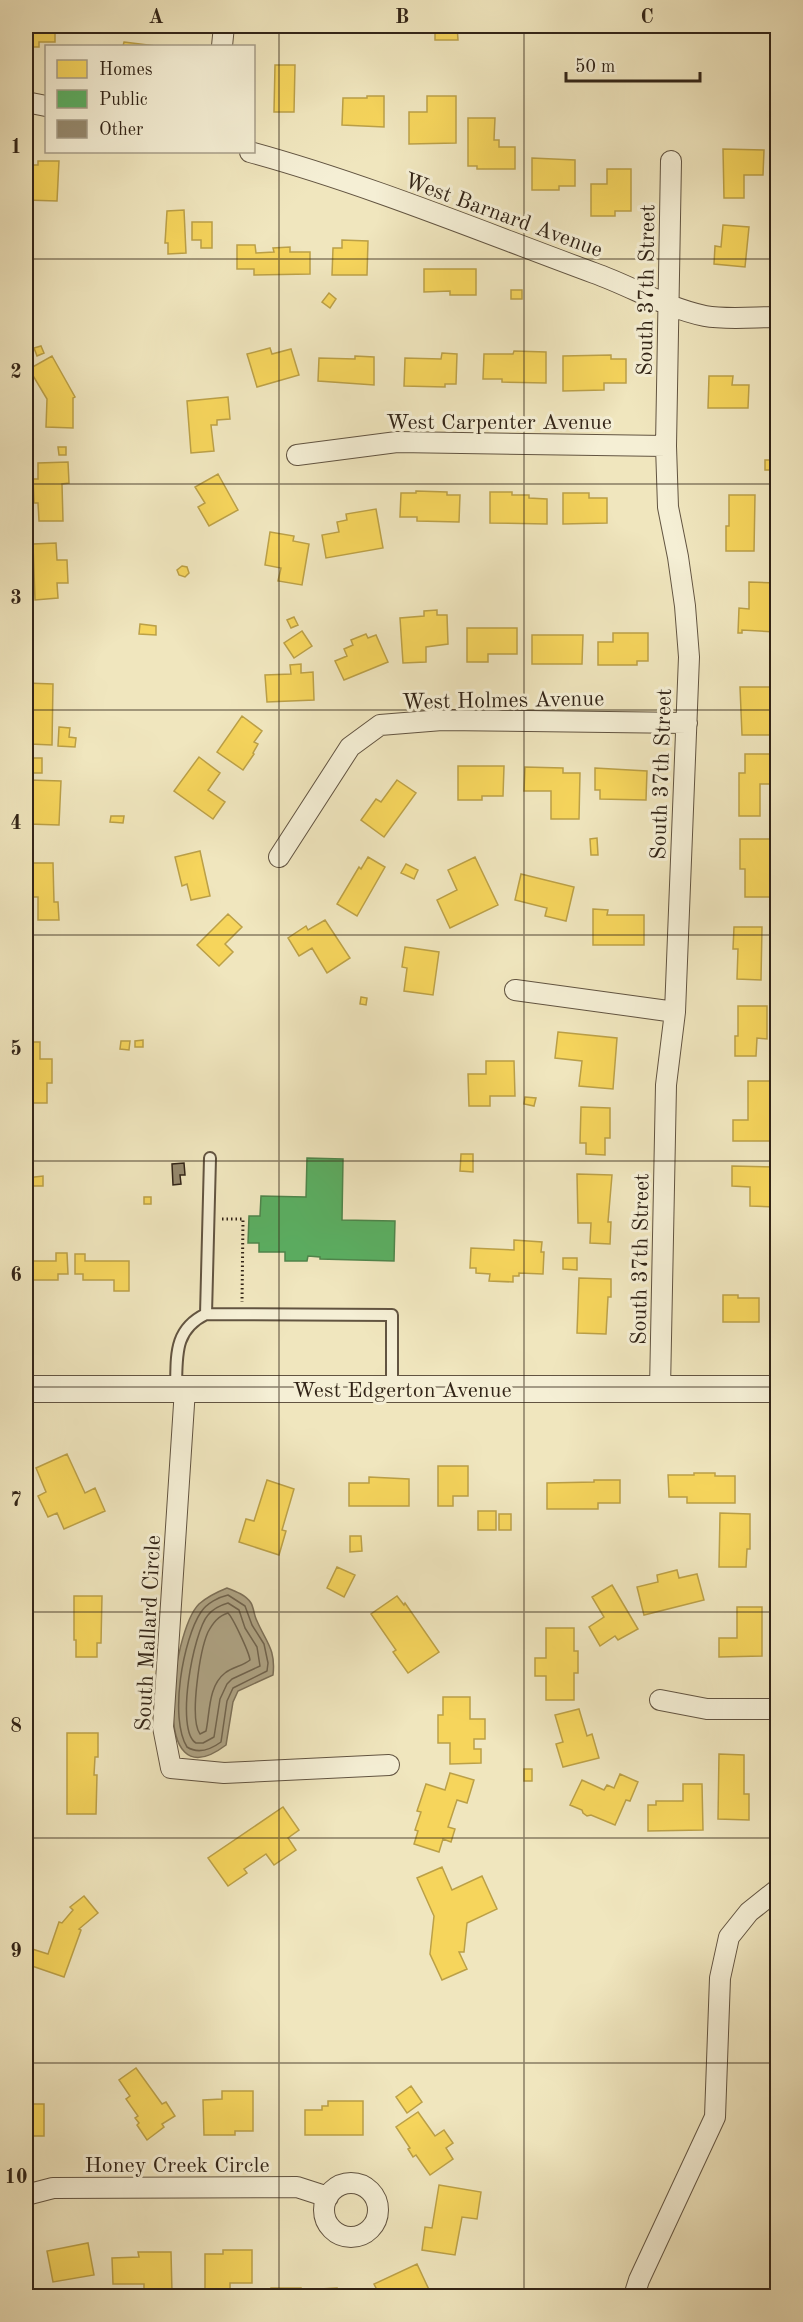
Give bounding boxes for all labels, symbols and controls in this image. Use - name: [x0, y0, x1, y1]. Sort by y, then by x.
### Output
- text: A: [148, 8, 164, 28]
- text: B: [395, 8, 409, 28]
- text: C: [640, 8, 654, 28]
- legend: [45, 45, 255, 153]
- scale bar: [566, 45, 700, 83]
- text: 50 m: [575, 58, 615, 76]
- text: Homes: [99, 61, 153, 79]
- text: Public: [99, 91, 148, 109]
- text: Other: [99, 121, 144, 139]
- text: 1: [10, 138, 22, 158]
- street label: West Barnard Avenue: [401, 170, 605, 262]
- street label: South 37th Street: [635, 204, 659, 376]
- text: 2: [10, 363, 22, 383]
- street label: West Carpenter Avenue: [386, 412, 612, 434]
- text: 3: [10, 589, 22, 609]
- street label: West Holmes Avenue: [402, 688, 604, 714]
- street label: South 37th Street: [648, 688, 676, 860]
- text: 4: [10, 814, 22, 834]
- text: 5: [10, 1039, 22, 1060]
- street label: South 37th Street: [629, 1173, 653, 1345]
- text: 6: [10, 1266, 22, 1286]
- street label: West Edgerton Avenue: [292, 1380, 512, 1402]
- text: 7: [10, 1491, 22, 1511]
- street label: South Mallard Circle: [133, 1535, 165, 1732]
- text: 8: [10, 1717, 22, 1737]
- text: 9: [10, 1942, 22, 1962]
- street label: Honey Creek Circle: [84, 2155, 270, 2177]
- text: 10: [4, 2168, 28, 2188]

